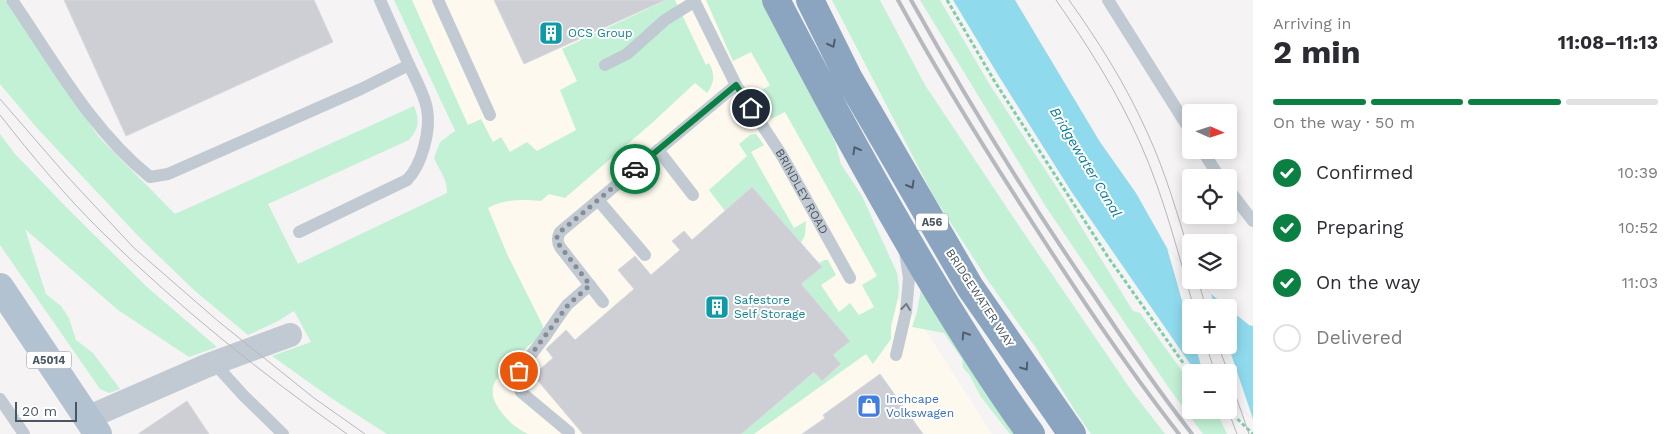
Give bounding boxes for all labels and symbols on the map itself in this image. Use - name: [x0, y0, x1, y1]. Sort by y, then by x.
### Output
- building icon: OCS Group: [538, 20, 564, 46]
- place label: OCS Group: [568, 26, 633, 40]
- one-way arrow: [826, 38, 836, 47]
- pin: [730, 87, 772, 129]
- water label: Bridgewater Canal: [1047, 104, 1125, 220]
- north arrow: [1182, 104, 1238, 159]
- courier: [610, 144, 660, 194]
- street label: BRINDLEY ROAD: [772, 146, 831, 236]
- one-way arrow: [853, 146, 863, 155]
- one-way arrow: [905, 180, 915, 189]
- road number: A56: [916, 213, 948, 230]
- street label: BRIDGEWATER WAY: [943, 246, 1017, 350]
- place label: Safestore Self Storage: [734, 293, 805, 321]
- building icon: Safestore Self Storage: [704, 294, 730, 320]
- one-way arrow: [900, 303, 911, 311]
- one-way arrow: [961, 332, 971, 341]
- pin: [498, 350, 540, 392]
- road number: A5014: [27, 352, 72, 368]
- one-way arrow: [1019, 361, 1028, 371]
- place label: Inchcape Volkswagen: [886, 392, 954, 420]
- shop icon: Inchcape Volkswagen: [856, 393, 882, 419]
- scale bar: [15, 399, 78, 422]

